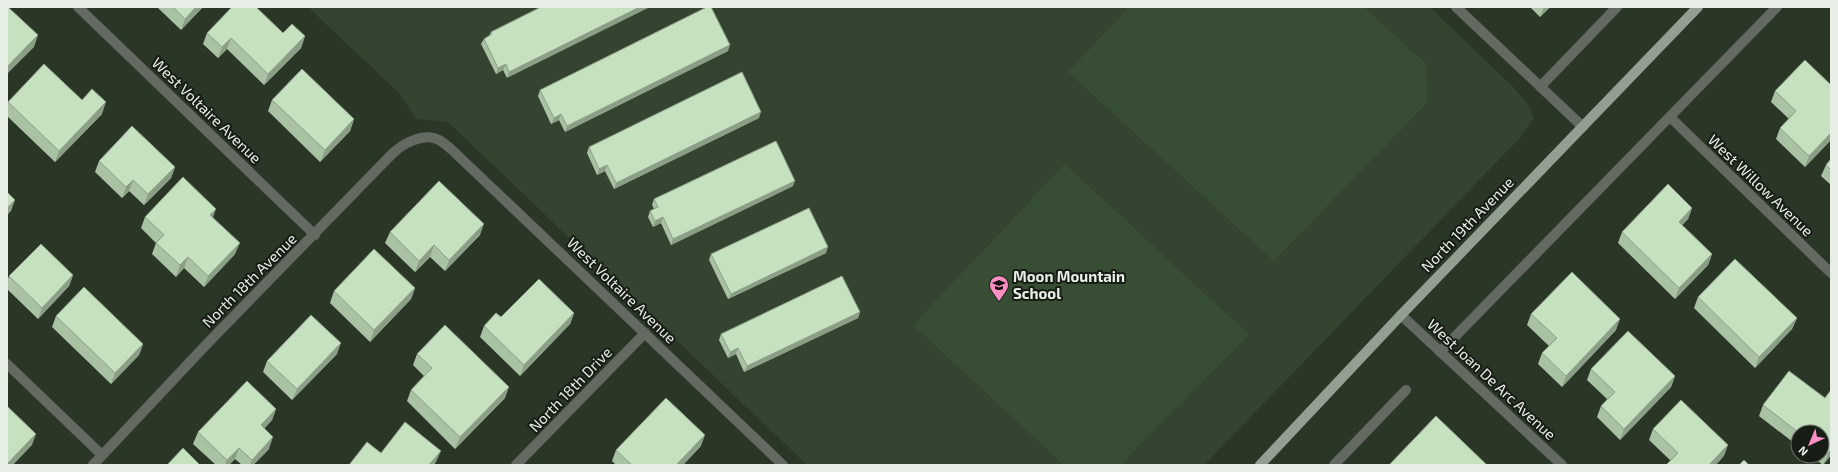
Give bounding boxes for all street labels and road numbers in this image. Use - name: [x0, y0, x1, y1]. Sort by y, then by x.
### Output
- street label: West Voltaire Avenue: [149, 53, 265, 167]
- street label: West Willow Avenue: [1705, 130, 1817, 240]
- street label: North 19th Avenue: [1417, 173, 1517, 275]
- street label: North 18th Avenue: [198, 229, 300, 331]
- street label: West Voltaire Avenue: [564, 233, 680, 347]
- street label: West Joan De Arc Avenue: [1424, 315, 1560, 443]
- street label: North 18th Drive: [525, 343, 615, 435]

